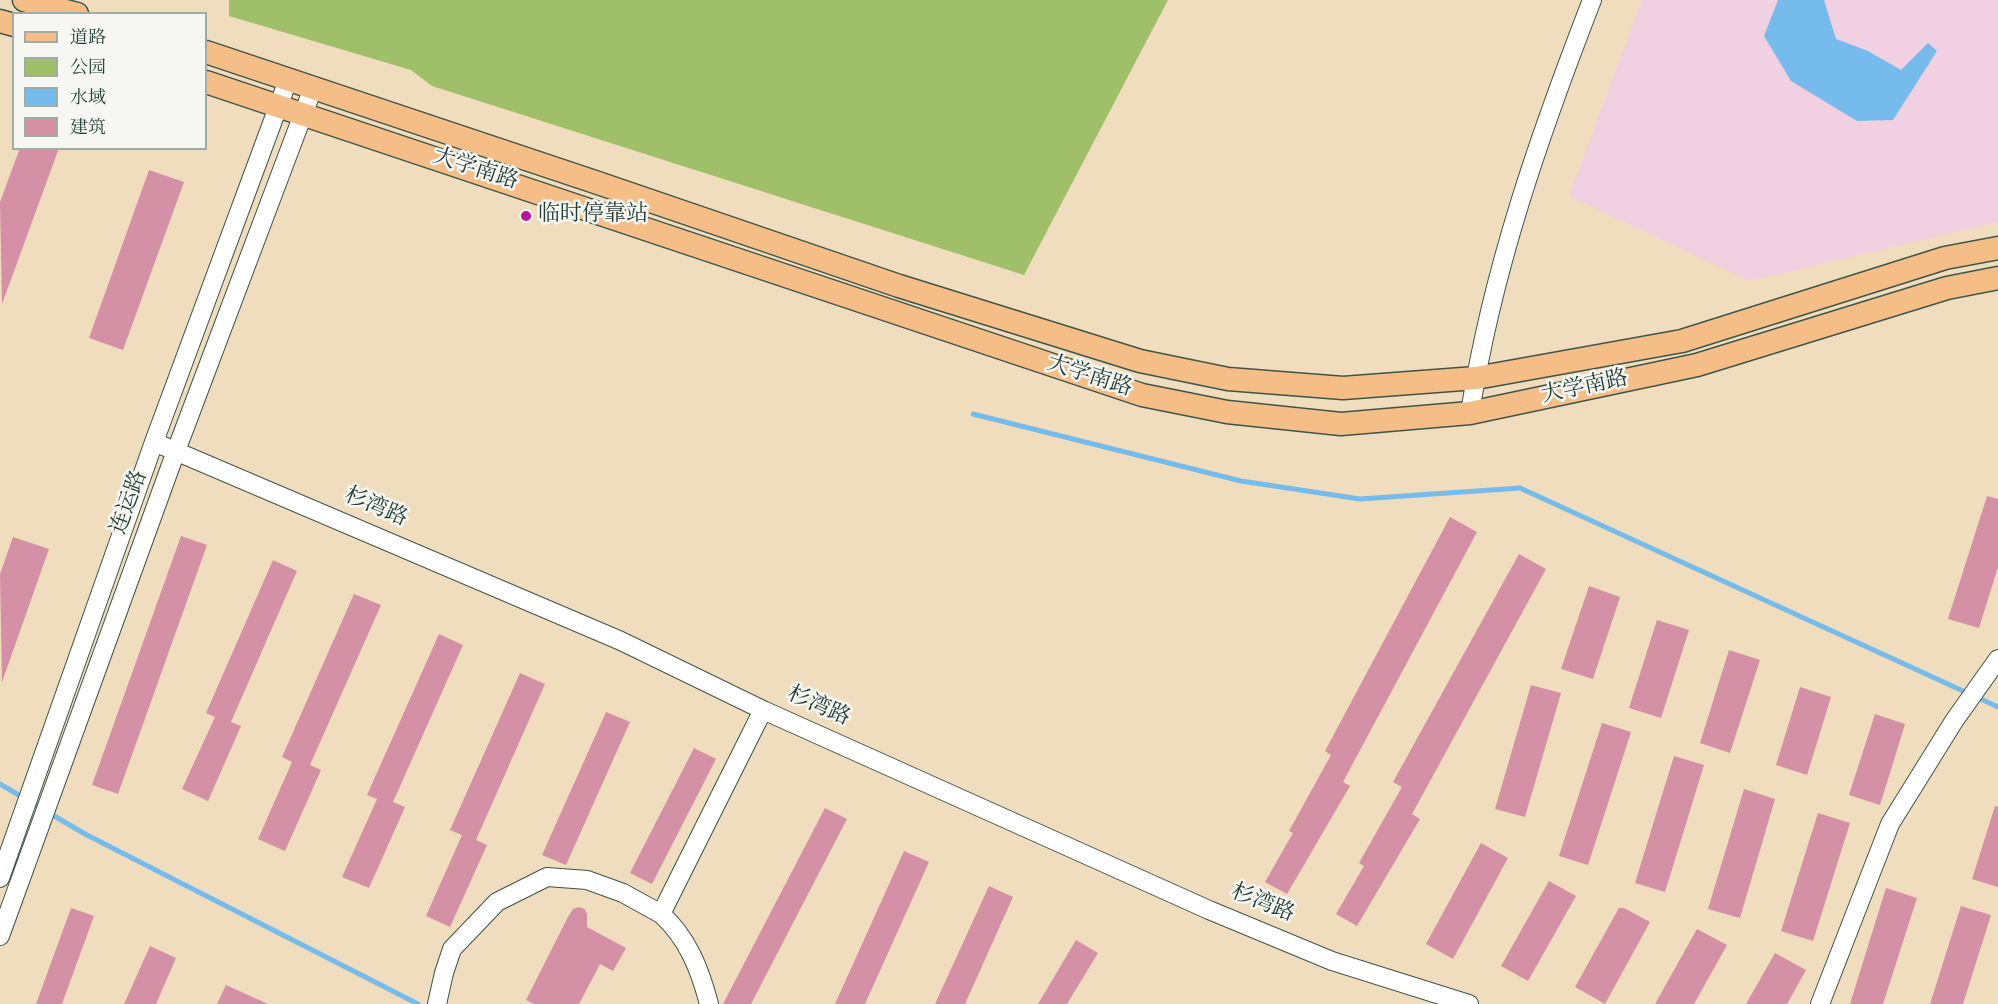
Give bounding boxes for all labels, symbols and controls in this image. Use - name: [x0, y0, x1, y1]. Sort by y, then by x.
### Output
- legend: [12, 12, 207, 150]
- text: 道路: [70, 26, 106, 52]
- text: 公园: [70, 56, 106, 82]
- text: 水域: [70, 86, 106, 112]
- text: 建筑: [70, 116, 106, 142]
- street label: 大学南路: [429, 145, 521, 197]
- place label: 临时停靠站: [538, 203, 648, 229]
- marker: 临时停靠站: [519, 209, 533, 223]
- street label: 大学南路: [1043, 352, 1135, 404]
- street label: 大学南路: [1539, 367, 1631, 411]
- street label: 连运路: [107, 467, 155, 539]
- street label: 杉湾路: [339, 484, 411, 534]
- street label: 杉湾路: [782, 683, 854, 733]
- street label: 杉湾路: [1226, 880, 1298, 930]

